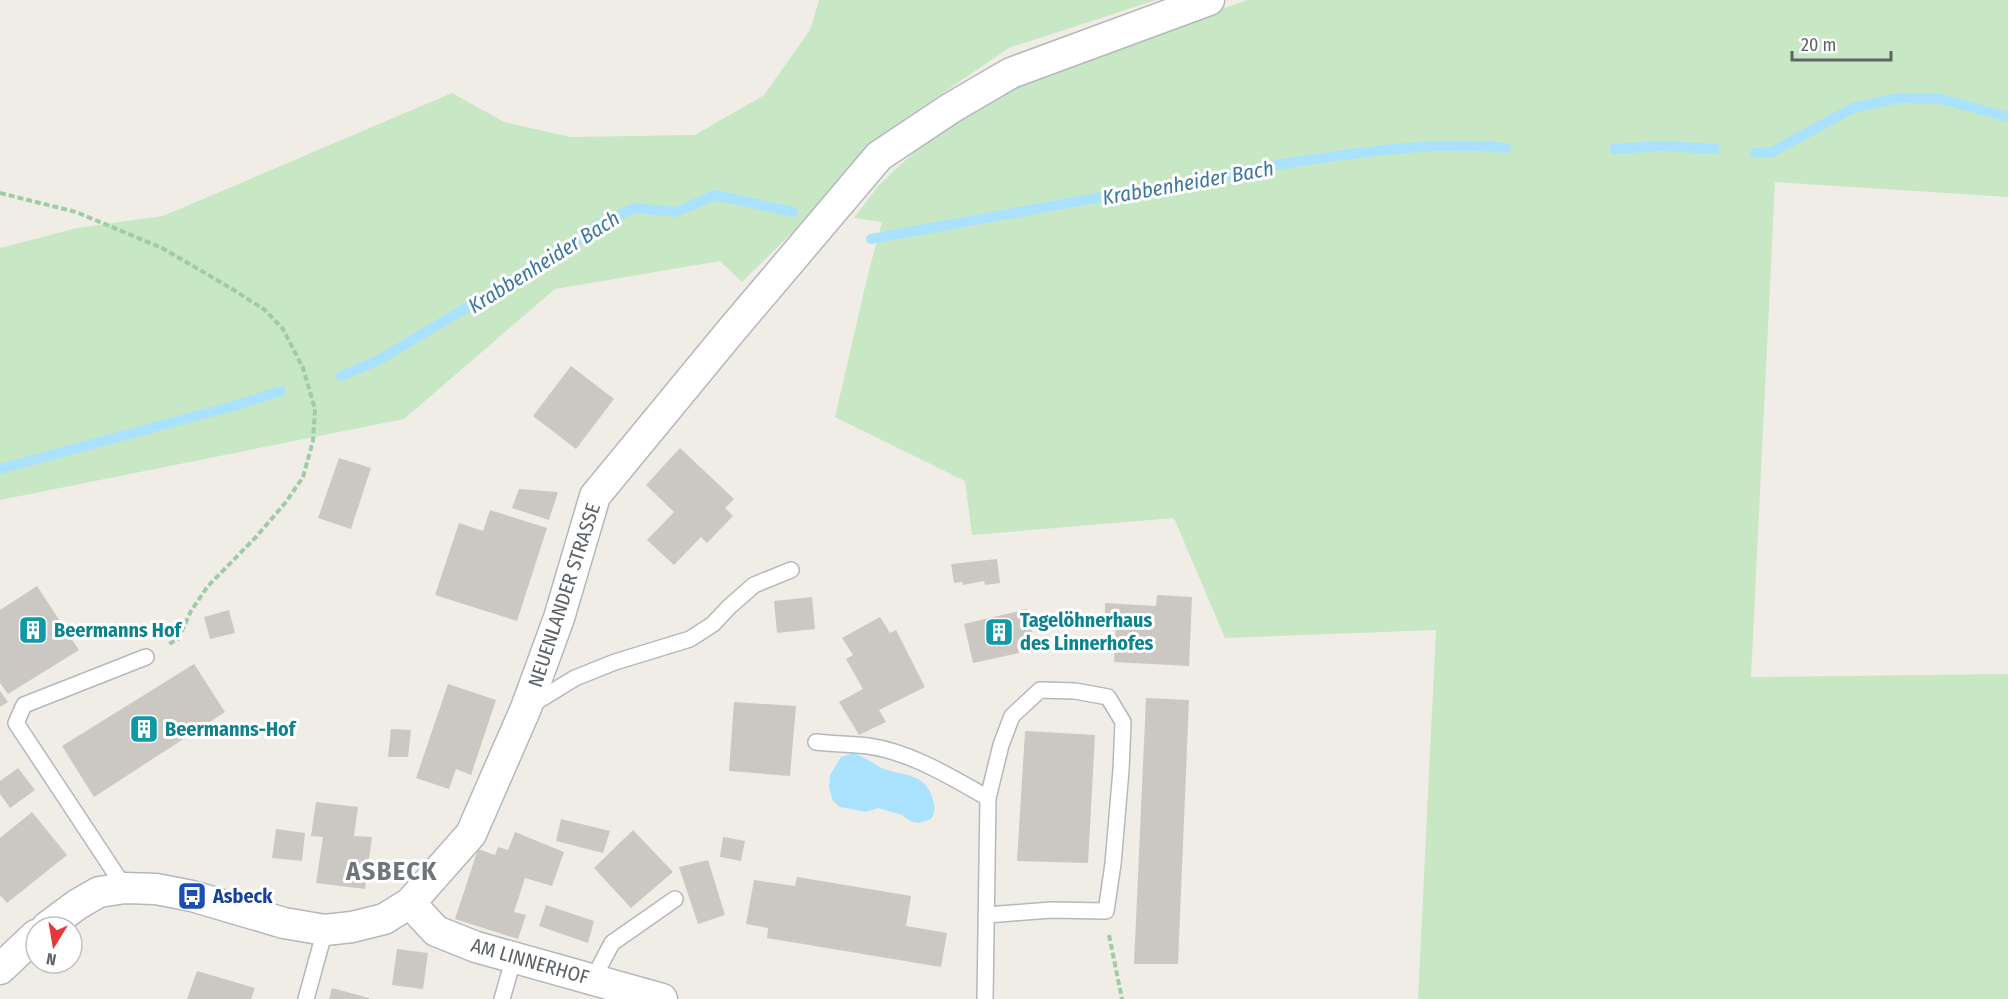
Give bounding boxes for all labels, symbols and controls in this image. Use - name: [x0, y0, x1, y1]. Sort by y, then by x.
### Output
- scale bar: [1792, 24, 1891, 62]
- text: 20 m: [1801, 34, 1836, 56]
- water label: Krabbenheider Bach: [1100, 155, 1276, 211]
- water label: Krabbenheider Bach: [463, 205, 625, 319]
- street label: NEUENLANDER STRASSE: [523, 500, 605, 690]
- place label: Tagelöhnerhaus des Linnerhofes: [1020, 608, 1154, 655]
- building icon: Beermanns Hof: [17, 614, 49, 646]
- building icon: Tagelöhnerhaus des Linnerhofes: [983, 616, 1015, 648]
- place label: Beermanns Hof: [54, 618, 183, 642]
- building icon: Beermanns-Hof: [128, 713, 160, 745]
- place label: Beermanns-Hof: [165, 717, 297, 741]
- district label: ASBECK: [345, 856, 438, 887]
- bus stop icon: Asbeck: [176, 880, 208, 912]
- place label: Asbeck: [212, 884, 273, 908]
- north arrow: [24, 915, 84, 975]
- street label: AM LINNERHOF: [468, 933, 592, 989]
- text: N: [45, 949, 58, 969]

